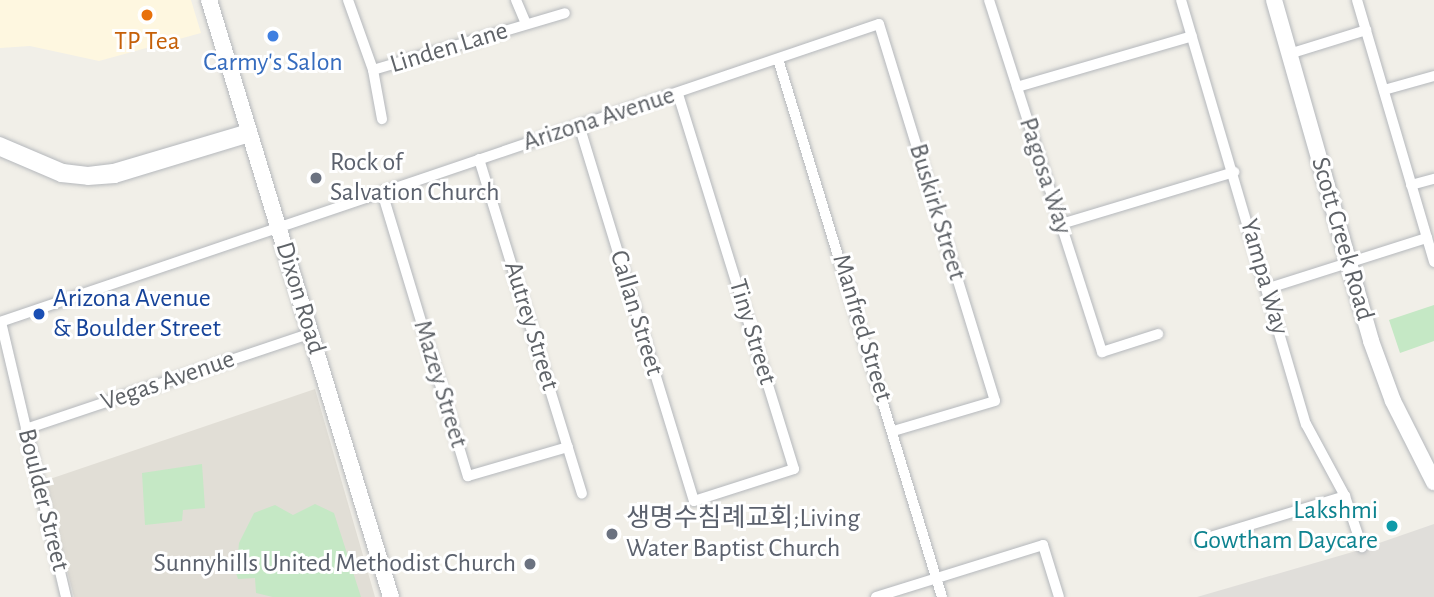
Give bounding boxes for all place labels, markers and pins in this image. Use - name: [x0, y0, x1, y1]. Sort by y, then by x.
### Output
- marker: TP Tea: [139, 7, 155, 23]
- place label: TP Tea: [114, 26, 180, 58]
- marker: Carmy's Salon: [265, 28, 281, 44]
- place label: Carmy's Salon: [203, 47, 343, 79]
- place label: Rock of Salvation Church: [330, 147, 499, 208]
- marker: Rock of Salvation Church: [308, 170, 324, 186]
- place label: Arizona Avenue & Boulder Street: [53, 283, 221, 344]
- marker: Arizona Avenue & Boulder Street: [31, 306, 47, 322]
- place label: Lakshmi Gowtham Daycare: [1193, 495, 1378, 556]
- place label: 생명수침례교회;Living Water Baptist Church: [626, 503, 860, 564]
- marker: Lakshmi Gowtham Daycare: [1384, 518, 1400, 534]
- marker: 생명수침례교회;Living Water Baptist Church: [604, 526, 620, 542]
- place label: Sunnyhills United Methodist Church: [153, 548, 516, 580]
- marker: Sunnyhills United Methodist Church: [522, 556, 538, 572]

